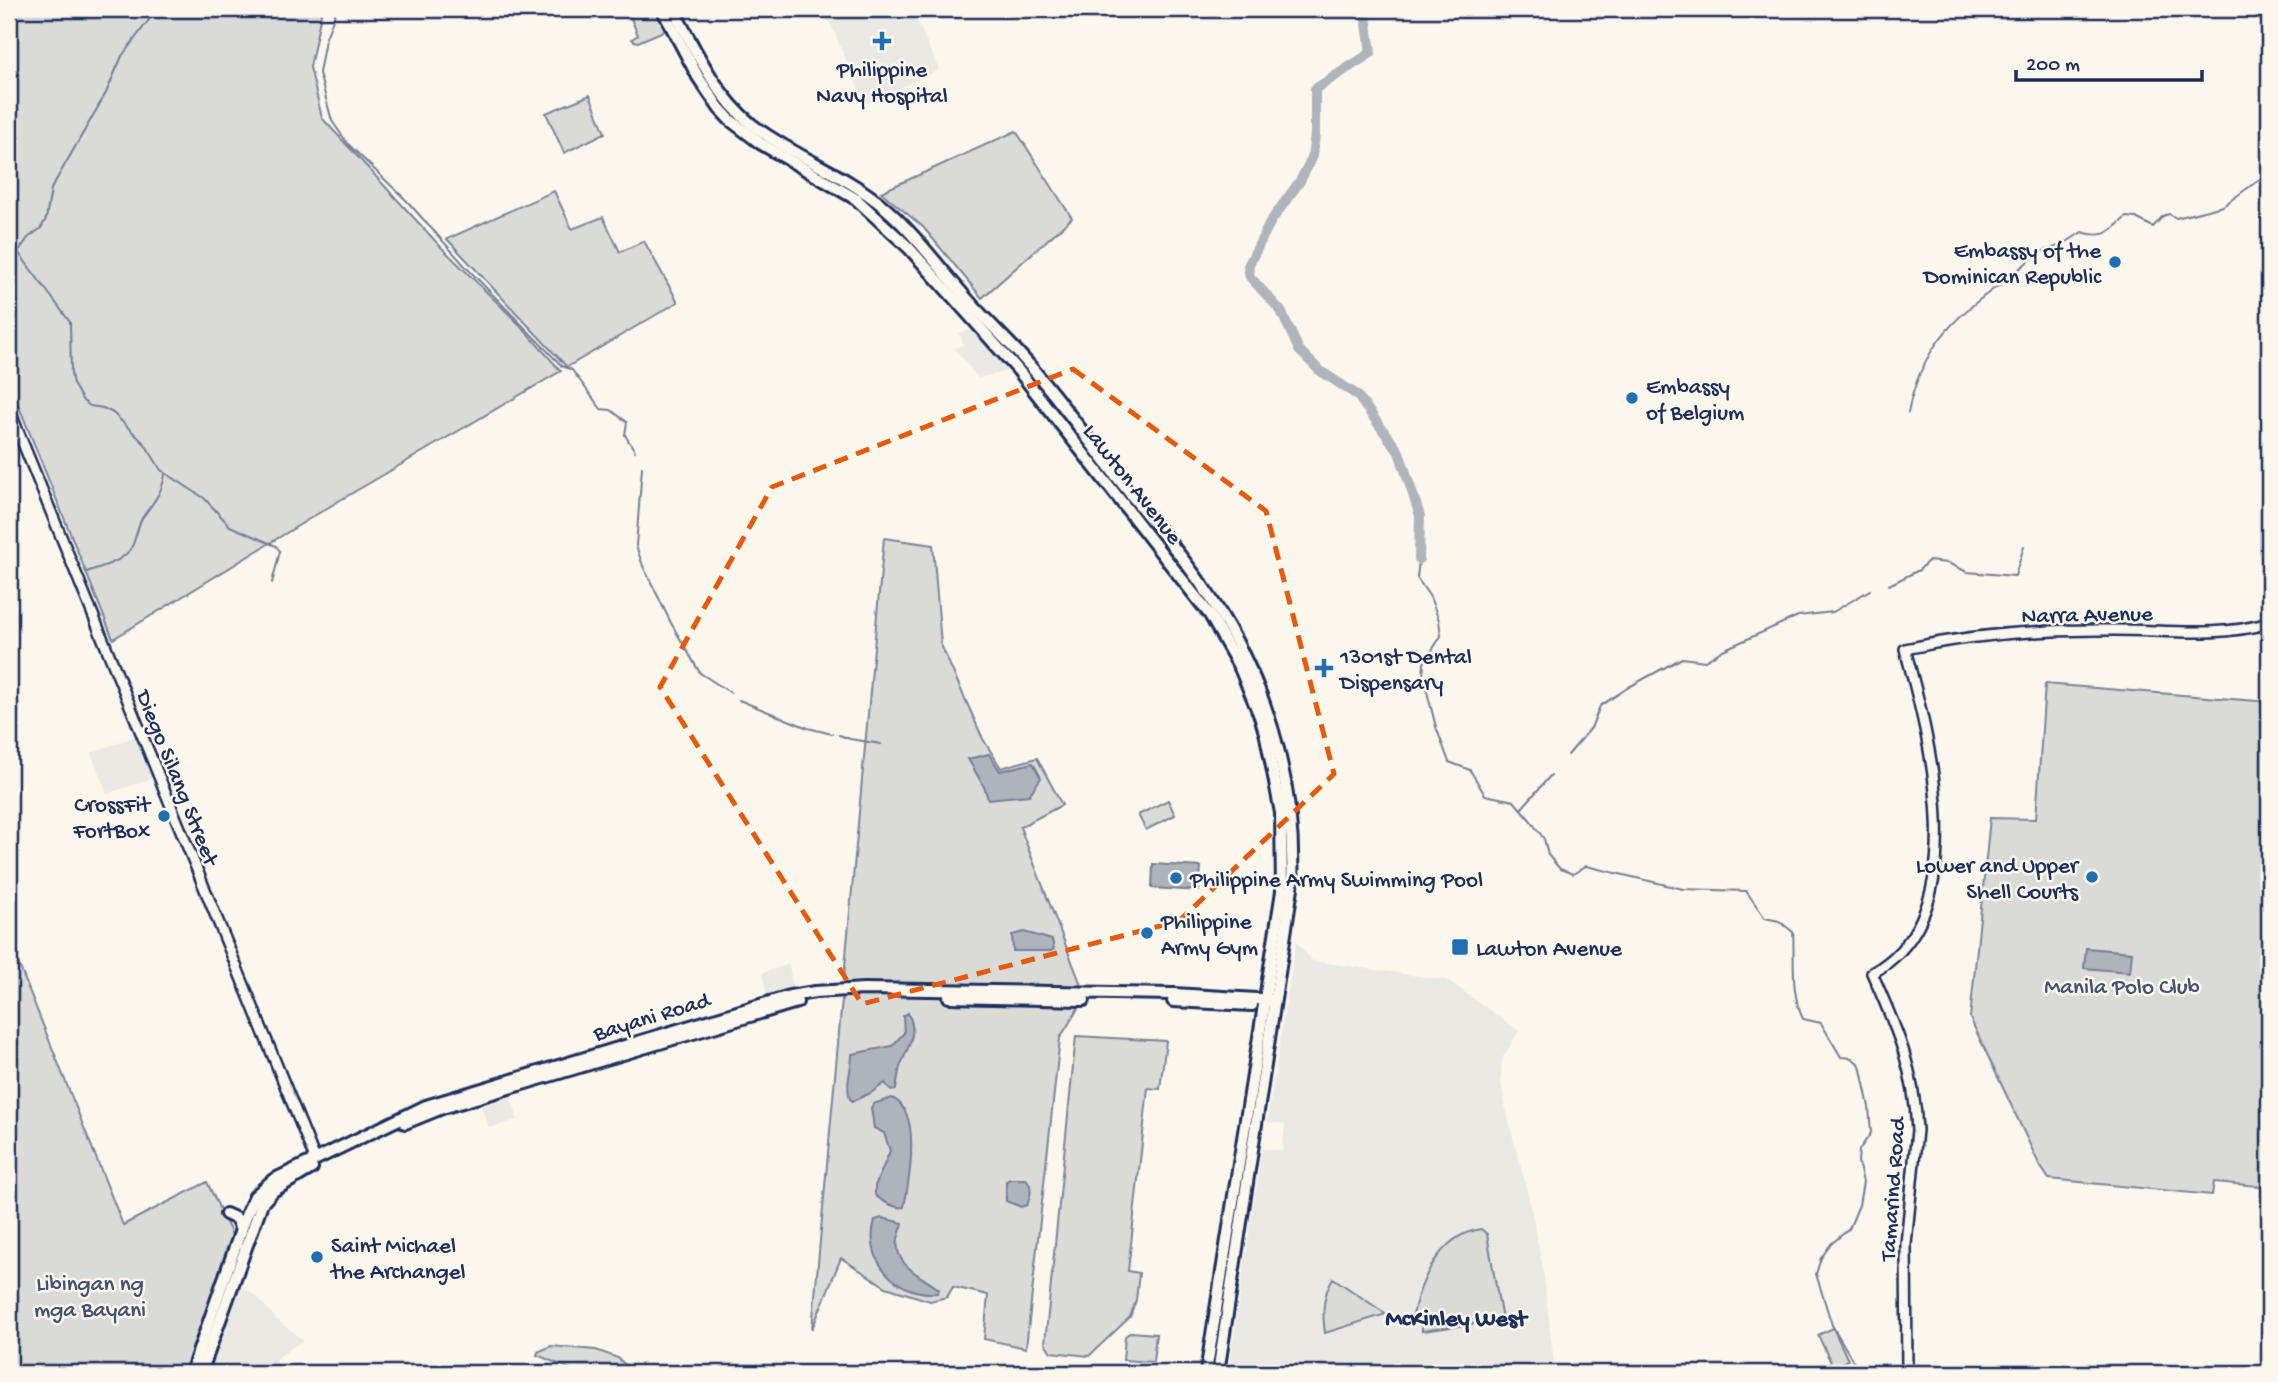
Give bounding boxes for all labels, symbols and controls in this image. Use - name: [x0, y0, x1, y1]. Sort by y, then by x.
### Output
- marker: Philippine Navy Hospital: [872, 31, 892, 51]
- scale bar: [2016, 38, 2201, 82]
- text: 200 m: [2026, 54, 2080, 79]
- place label: Philippine Navy Hospital: [816, 58, 948, 111]
- place label: Embassy of the Dominican Republic: [1922, 239, 2102, 292]
- marker: Embassy of the Dominican Republic: [2107, 254, 2123, 270]
- place label: Embassy of Belgium: [1646, 375, 1744, 428]
- marker: Embassy of Belgium: [1624, 390, 1640, 406]
- street label: Lawton Avenue: [1076, 419, 1187, 552]
- street label: Narra Avenue: [2021, 602, 2154, 631]
- place label: 1301st Dental Dispensary: [1338, 645, 1472, 698]
- marker: 1301st Dental Dispensary: [1314, 658, 1334, 678]
- street label: Diego Silang Street: [128, 685, 224, 871]
- place label: CrossFit FortBox: [72, 793, 152, 846]
- marker: CrossFit FortBox: [156, 808, 172, 824]
- place label: Lower and Upper Shell Courts: [1916, 854, 2080, 907]
- place label: Philippine Army Swimming Pool: [1189, 868, 1483, 895]
- marker: Lower and Upper Shell Courts: [2084, 869, 2100, 885]
- marker: Philippine Army Swimming Pool: [1168, 870, 1184, 886]
- place label: Philippine Army Gym: [1160, 910, 1258, 963]
- marker: Philippine Army Gym: [1139, 925, 1155, 941]
- marker: Lawton Avenue: [1450, 937, 1470, 957]
- place label: Lawton Avenue: [1476, 937, 1623, 964]
- park label: Manila Polo Club: [2044, 975, 2200, 1002]
- street label: Bayani Road: [590, 987, 715, 1049]
- street label: Tamarind Road: [1876, 1115, 1913, 1264]
- place label: Saint Michael the Archangel: [329, 1234, 466, 1287]
- marker: Saint Michael the Archangel: [309, 1249, 325, 1265]
- park label: Libingan ng mga Bayani: [34, 1272, 146, 1325]
- district label: McKinley West: [1385, 1306, 1529, 1335]

